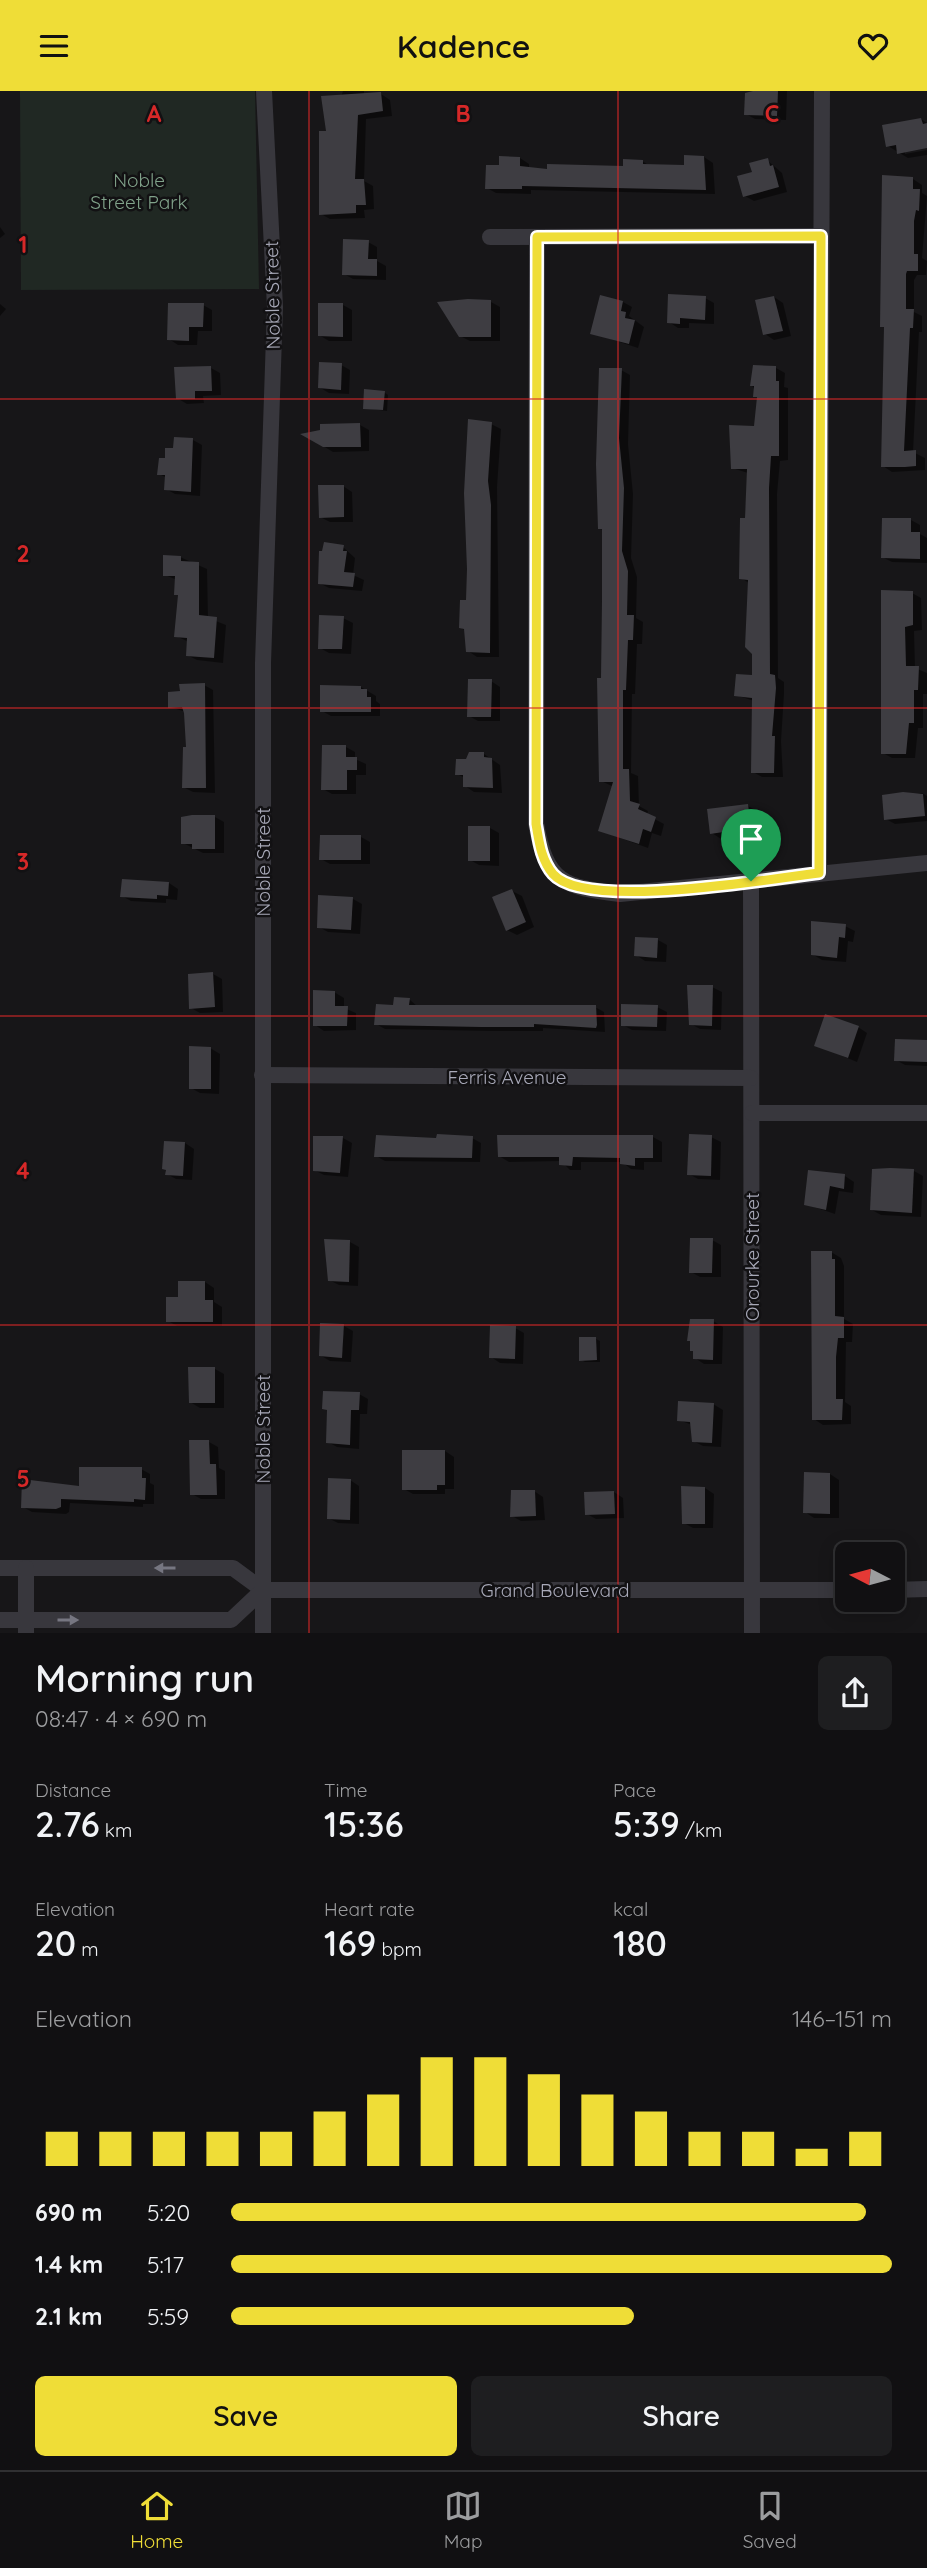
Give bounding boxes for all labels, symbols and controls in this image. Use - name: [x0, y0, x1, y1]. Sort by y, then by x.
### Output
- text: Kadence: [397, 26, 530, 66]
- icon: menu: [35, 27, 73, 65]
- icon: heart: [854, 27, 892, 65]
- text: A: [147, 99, 162, 128]
- text: B: [455, 99, 471, 128]
- text: C: [765, 99, 779, 128]
- park label: Noble Street Park: [90, 168, 188, 214]
- text: 1: [19, 230, 27, 259]
- street label: Noble Street: [259, 240, 285, 350]
- text: 2: [16, 539, 30, 568]
- street label: Noble Street: [251, 808, 275, 916]
- pin: [721, 809, 781, 881]
- icon: arrive: [732, 820, 770, 858]
- text: 3: [17, 847, 29, 876]
- street label: Ferris Avenue: [448, 1065, 566, 1089]
- text: 4: [16, 1156, 30, 1185]
- street label: Orourke Street: [740, 1193, 764, 1321]
- street label: Noble Street: [251, 1375, 275, 1483]
- text: 5: [16, 1464, 30, 1493]
- north arrow: [835, 1542, 905, 1612]
- map controls: [835, 1542, 905, 1612]
- one-way arrow: [154, 1562, 176, 1574]
- street label: Grand Boulevard: [481, 1578, 629, 1602]
- one-way arrow: [57, 1614, 79, 1626]
- text: Morning run: [35, 1654, 254, 1702]
- button: share: [818, 1656, 892, 1730]
- text: 08:47 · 4 × 690 m: [35, 1704, 207, 1733]
- text: Distance: [35, 1778, 111, 1802]
- text: Time: [324, 1778, 368, 1802]
- text: Pace: [613, 1778, 656, 1802]
- text: 2.76: [35, 1802, 100, 1846]
- text: 15:36: [324, 1802, 404, 1846]
- text: 5:39: [613, 1802, 680, 1846]
- text: km: [100, 1818, 132, 1842]
- text: /km: [680, 1818, 722, 1842]
- text: Elevation: [35, 1897, 115, 1921]
- text: Heart rate: [324, 1897, 415, 1921]
- text: kcal: [613, 1897, 648, 1921]
- text: 20: [35, 1921, 76, 1965]
- text: 169: [324, 1921, 376, 1965]
- text: 180: [613, 1921, 667, 1965]
- text: m: [76, 1937, 99, 1961]
- text: bpm: [376, 1937, 422, 1961]
- text: Elevation: [35, 2004, 132, 2033]
- text: 146–151 m: [792, 2004, 892, 2033]
- text: 690 m: [35, 2198, 103, 2227]
- text: 5:20: [147, 2198, 190, 2227]
- text: 1.4 km: [35, 2250, 103, 2279]
- text: 5:17: [147, 2250, 184, 2279]
- text: 2.1 km: [35, 2302, 102, 2331]
- text: 5:59: [147, 2302, 189, 2331]
- button: Save: [35, 2376, 457, 2456]
- button: Share: [471, 2376, 892, 2456]
- tab: Home: [130, 2487, 183, 2553]
- tab: Map: [444, 2487, 482, 2553]
- tab: Saved: [743, 2487, 797, 2553]

